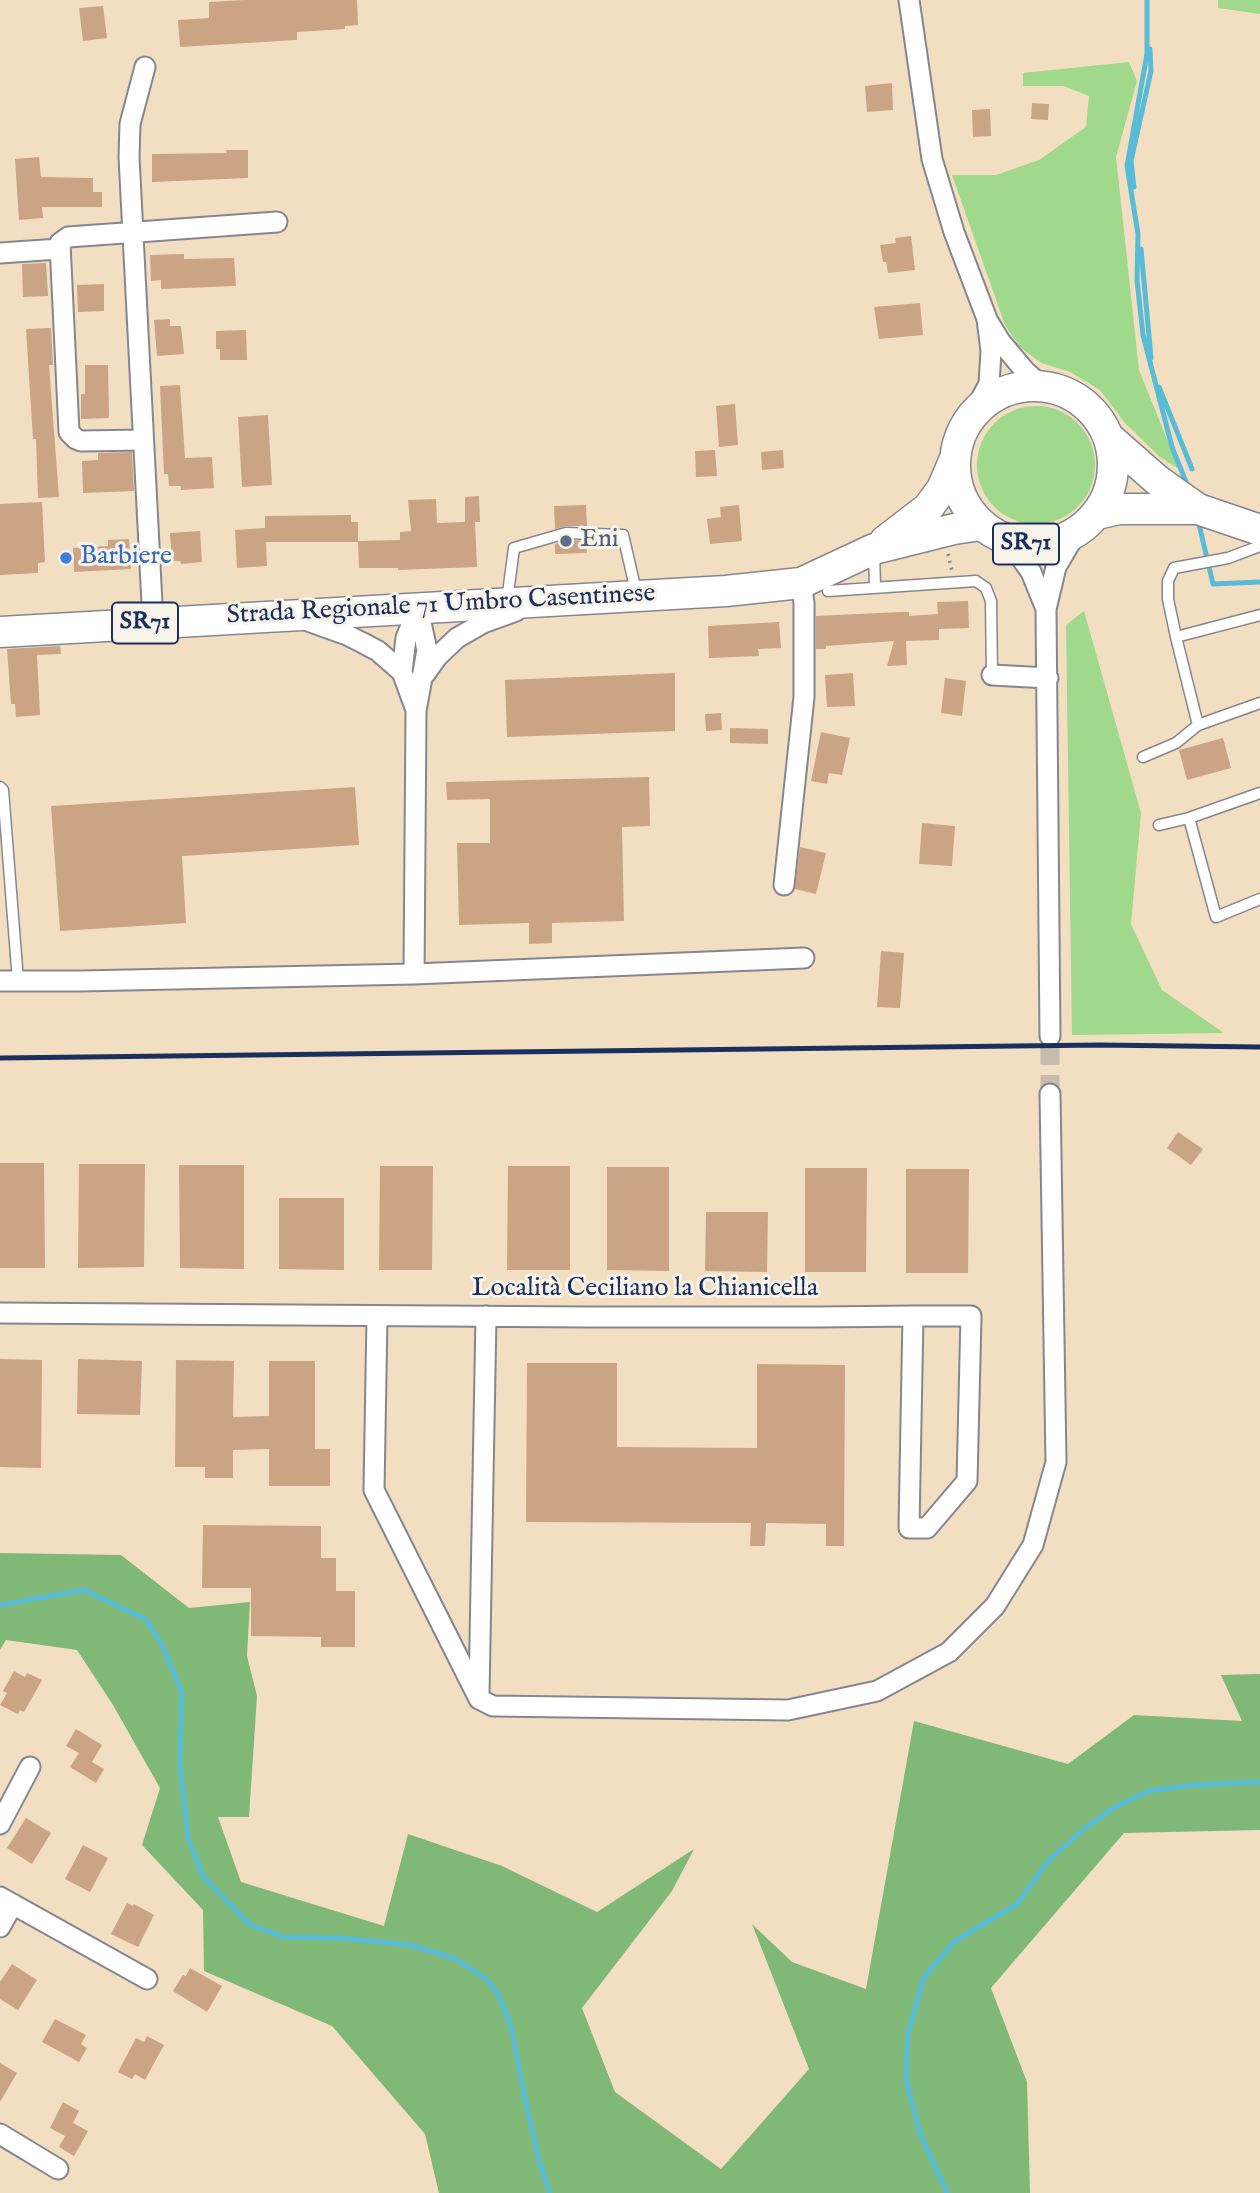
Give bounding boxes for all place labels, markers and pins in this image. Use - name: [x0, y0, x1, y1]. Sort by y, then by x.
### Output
- place label: Eni: [580, 525, 619, 557]
- marker: Eni: [558, 533, 574, 549]
- place label: Barbiere: [80, 542, 172, 574]
- marker: Barbiere: [58, 550, 74, 566]

